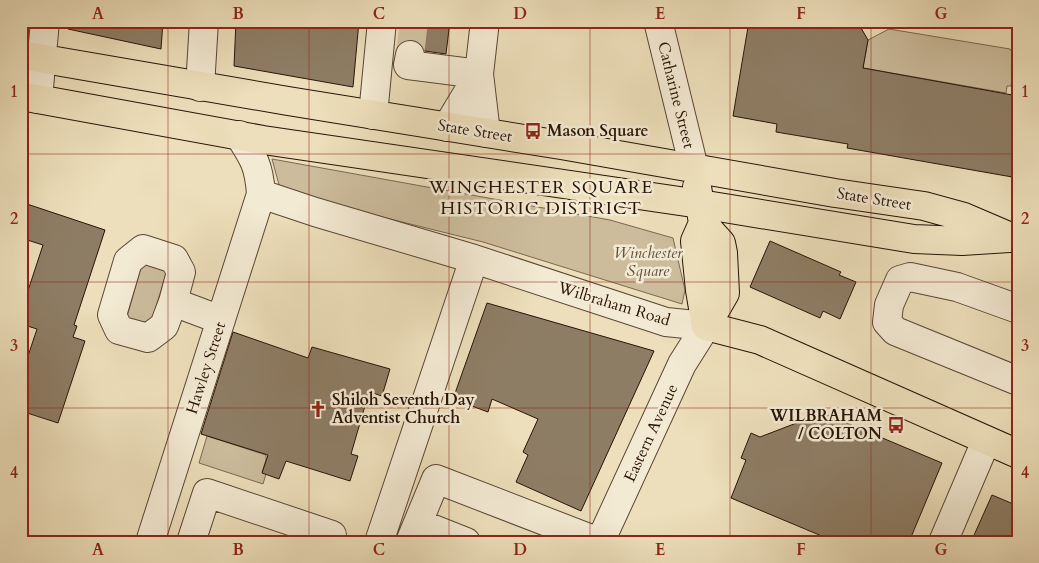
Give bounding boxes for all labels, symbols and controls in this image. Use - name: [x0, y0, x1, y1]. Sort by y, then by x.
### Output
- text: A: [92, 3, 104, 25]
- text: B: [232, 3, 244, 25]
- text: C: [373, 3, 385, 25]
- text: D: [513, 3, 527, 25]
- text: E: [655, 3, 665, 25]
- text: F: [796, 3, 806, 25]
- text: G: [934, 3, 948, 25]
- street label: Catharine Street: [652, 39, 700, 151]
- text: 1: [10, 81, 18, 103]
- text: 1: [1021, 81, 1029, 103]
- street label: State Street: [436, 114, 514, 148]
- place label: Mason Square: [547, 120, 649, 142]
- bus stop icon: Mason Square: [523, 121, 543, 141]
- district label: WINCHESTER SQUARE HISTORIC DISTRICT: [428, 175, 653, 221]
- street label: State Street: [835, 182, 913, 216]
- text: 2: [10, 208, 18, 230]
- text: 2: [1021, 208, 1029, 230]
- park label: Winchester Square: [614, 242, 683, 282]
- street label: Wilbraham Road: [554, 276, 673, 332]
- street label: Hawley Street: [181, 319, 231, 417]
- text: 3: [10, 335, 18, 357]
- text: 3: [1021, 335, 1029, 357]
- street label: Eastern Avenue: [619, 381, 683, 485]
- place label: Shiloh Seventh Day Adventist Church: [332, 389, 475, 429]
- church icon: Shiloh Seventh Day Adventist Church: [308, 399, 328, 419]
- place label: WILBRAHAM / COLTON: [769, 405, 882, 445]
- bus stop icon: WILBRAHAM / COLTON: [886, 415, 906, 435]
- text: 4: [10, 462, 18, 484]
- text: 4: [1021, 462, 1029, 484]
- text: A: [92, 539, 104, 561]
- text: B: [232, 539, 244, 561]
- text: C: [373, 539, 385, 561]
- text: D: [513, 539, 527, 561]
- text: E: [655, 539, 665, 561]
- text: F: [796, 539, 806, 561]
- text: G: [934, 539, 948, 561]

